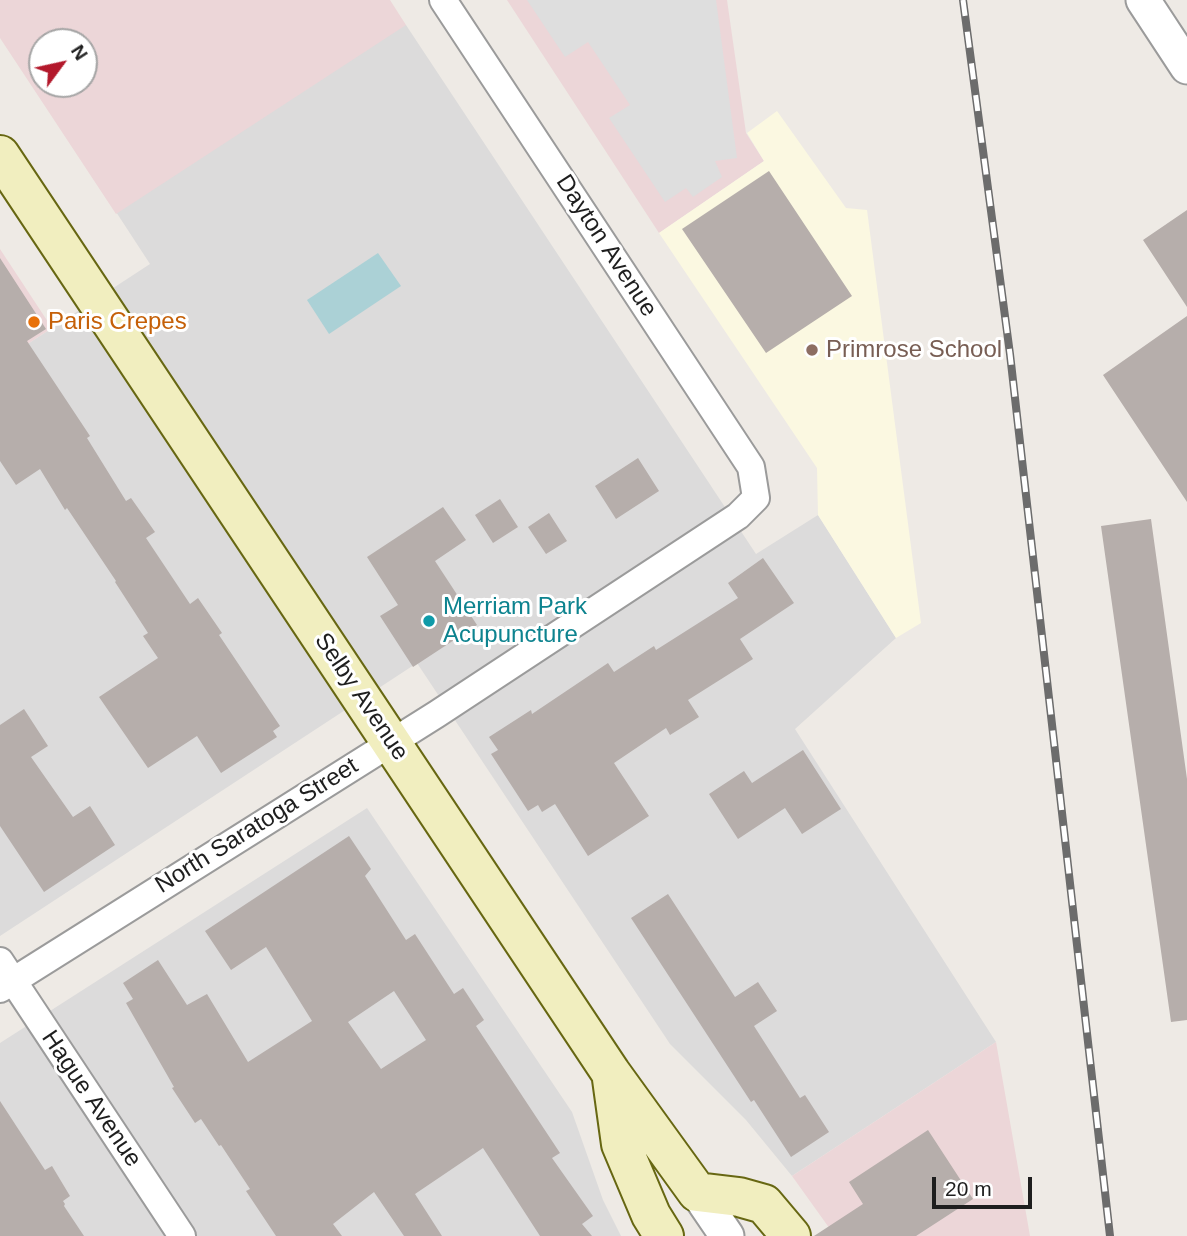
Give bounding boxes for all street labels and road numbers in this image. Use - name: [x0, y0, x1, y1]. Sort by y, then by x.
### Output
- street label: Dayton Avenue: [549, 170, 663, 322]
- street label: Selby Avenue: [308, 628, 414, 766]
- street label: North Saratoga Street: [150, 752, 364, 900]
- street label: Hague Avenue: [35, 1025, 147, 1173]

